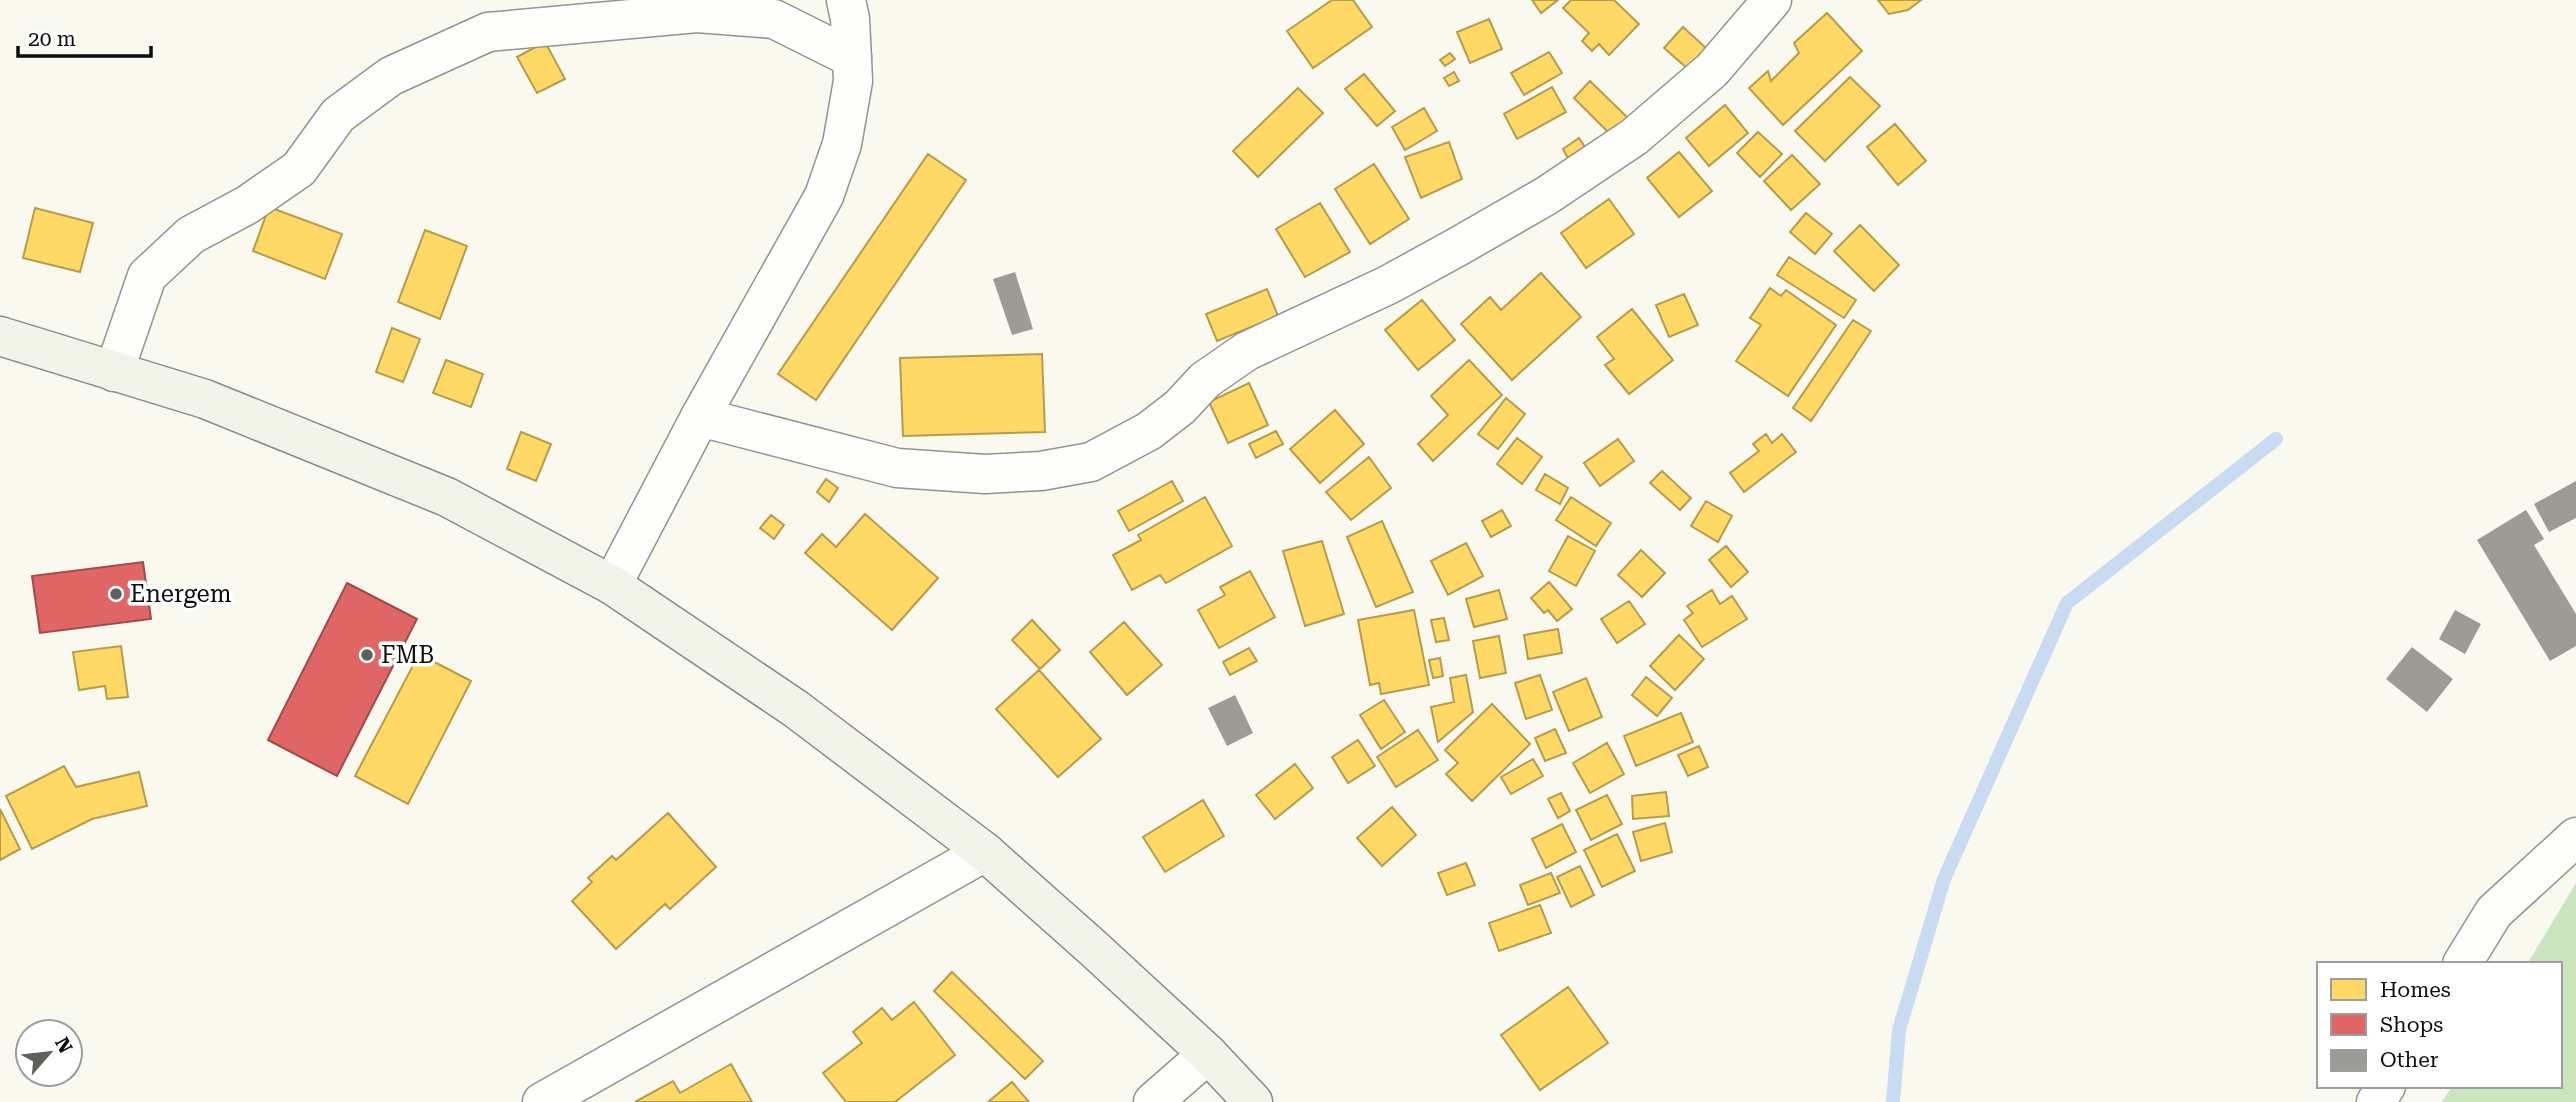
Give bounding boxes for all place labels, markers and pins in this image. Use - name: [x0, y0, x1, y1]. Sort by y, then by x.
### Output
- place label: Energem: [130, 580, 232, 608]
- marker: Energem: [108, 586, 124, 602]
- place label: FMB: [381, 641, 434, 669]
- marker: FMB: [359, 647, 375, 663]

